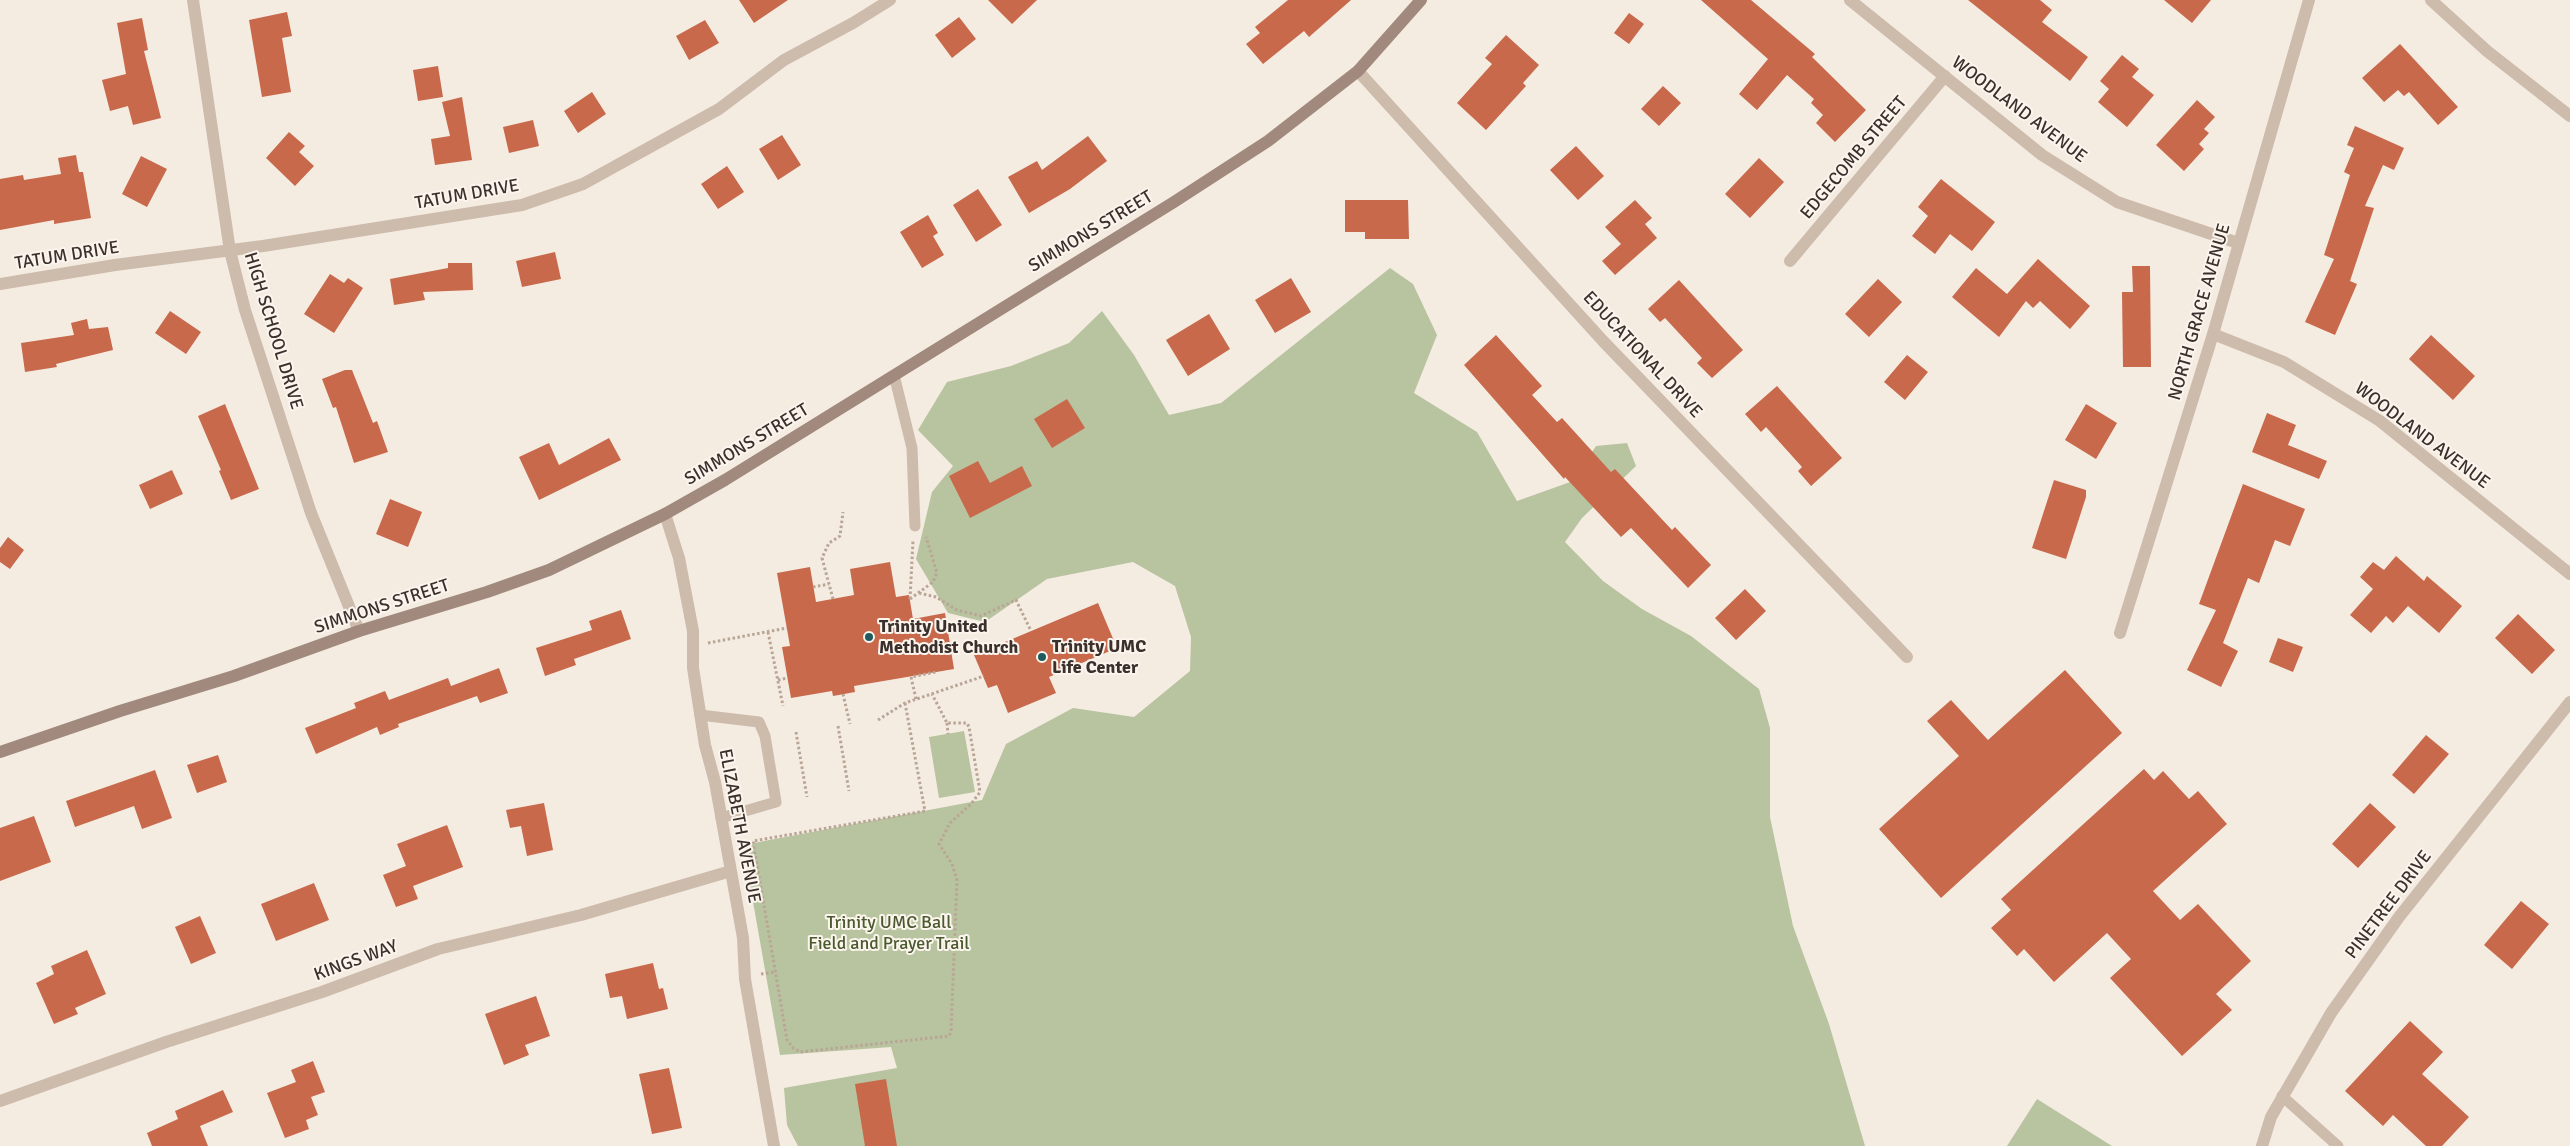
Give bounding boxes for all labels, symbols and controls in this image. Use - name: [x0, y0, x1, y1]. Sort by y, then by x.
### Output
- street label: WOODLAND AVENUE: [1947, 52, 2091, 168]
- street label: EDGECOMB STREET: [1796, 92, 1912, 224]
- street label: TATUM DRIVE: [413, 175, 521, 215]
- street label: SIMMONS STREET: [1025, 186, 1157, 278]
- street label: NORTH GRACE AVENUE: [2164, 221, 2236, 403]
- street label: TATUM DRIVE: [13, 237, 121, 275]
- street label: HIGH SCHOOL DRIVE: [239, 250, 307, 412]
- street label: EDUCATIONAL DRIVE: [1578, 287, 1706, 423]
- street label: WOODLAND AVENUE: [2350, 378, 2494, 494]
- street label: SIMMONS STREET: [681, 399, 813, 491]
- street label: SIMMONS STREET: [312, 575, 452, 639]
- place label: Trinity United Methodist Church: [879, 616, 1018, 659]
- marker: Trinity United Methodist Church: [863, 631, 875, 643]
- place label: Trinity UMC Life Center: [1052, 636, 1146, 679]
- marker: Trinity UMC Life Center: [1036, 651, 1048, 663]
- street label: ELIZABETH AVENUE: [713, 747, 765, 905]
- street label: PINETREE DRIVE: [2341, 847, 2437, 963]
- park label: Trinity UMC Ball Field and Prayer Trail: [808, 912, 970, 954]
- street label: KINGS WAY: [311, 936, 401, 986]

